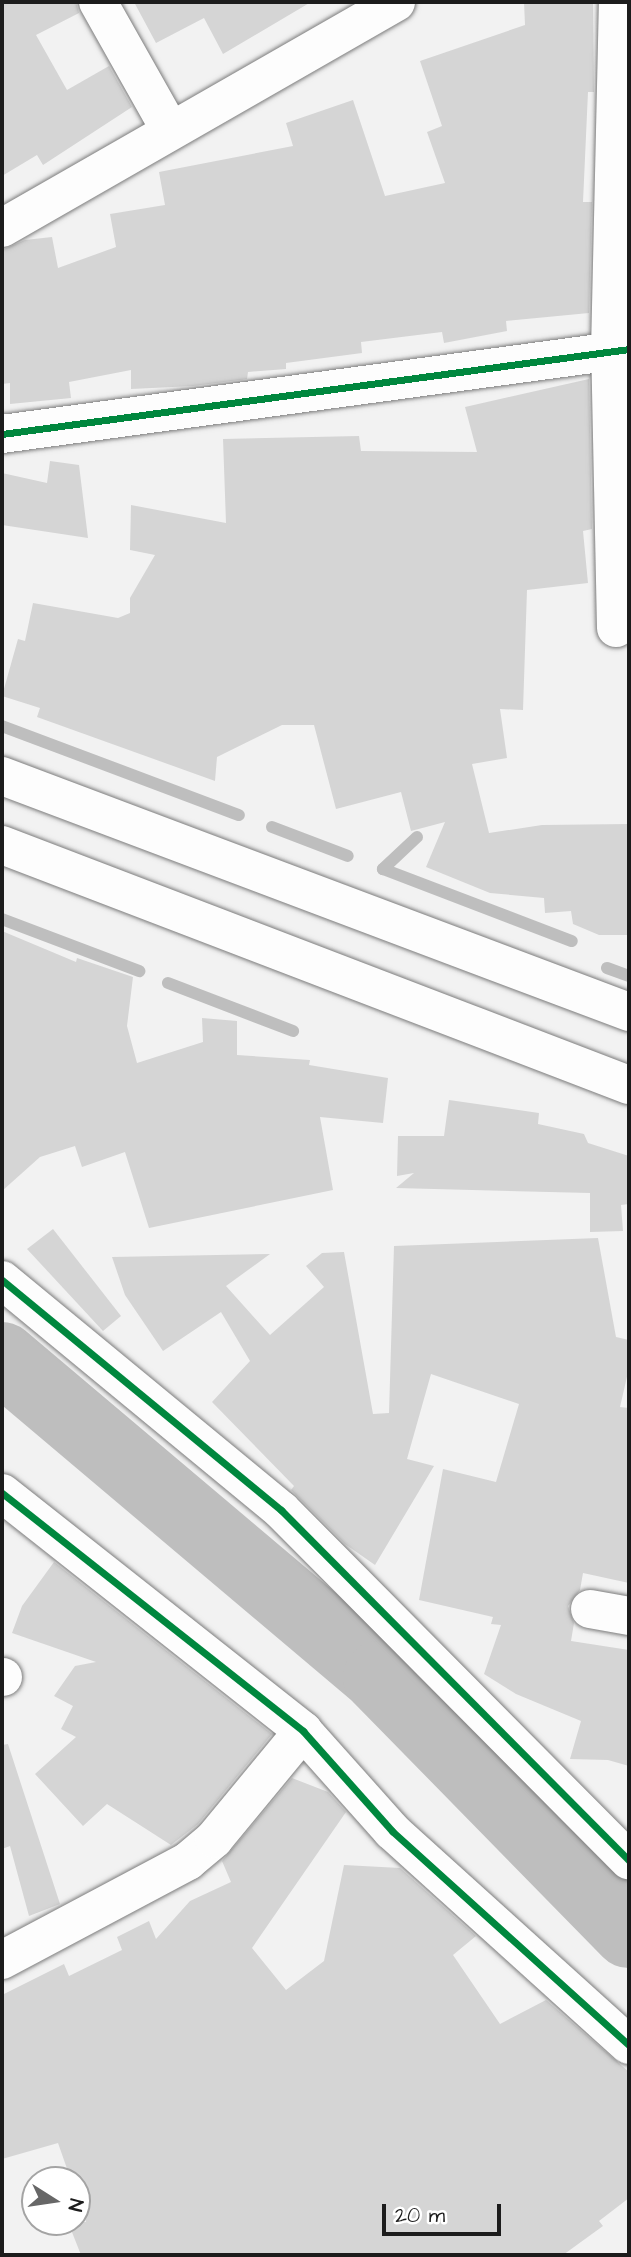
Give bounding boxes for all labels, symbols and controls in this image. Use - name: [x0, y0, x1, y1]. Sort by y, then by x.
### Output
- north arrow: [21, 2166, 91, 2236]
- scale bar: [386, 2190, 505, 2234]
- text: N: [61, 2196, 90, 2214]
- text: 20 m: [395, 2201, 445, 2230]

